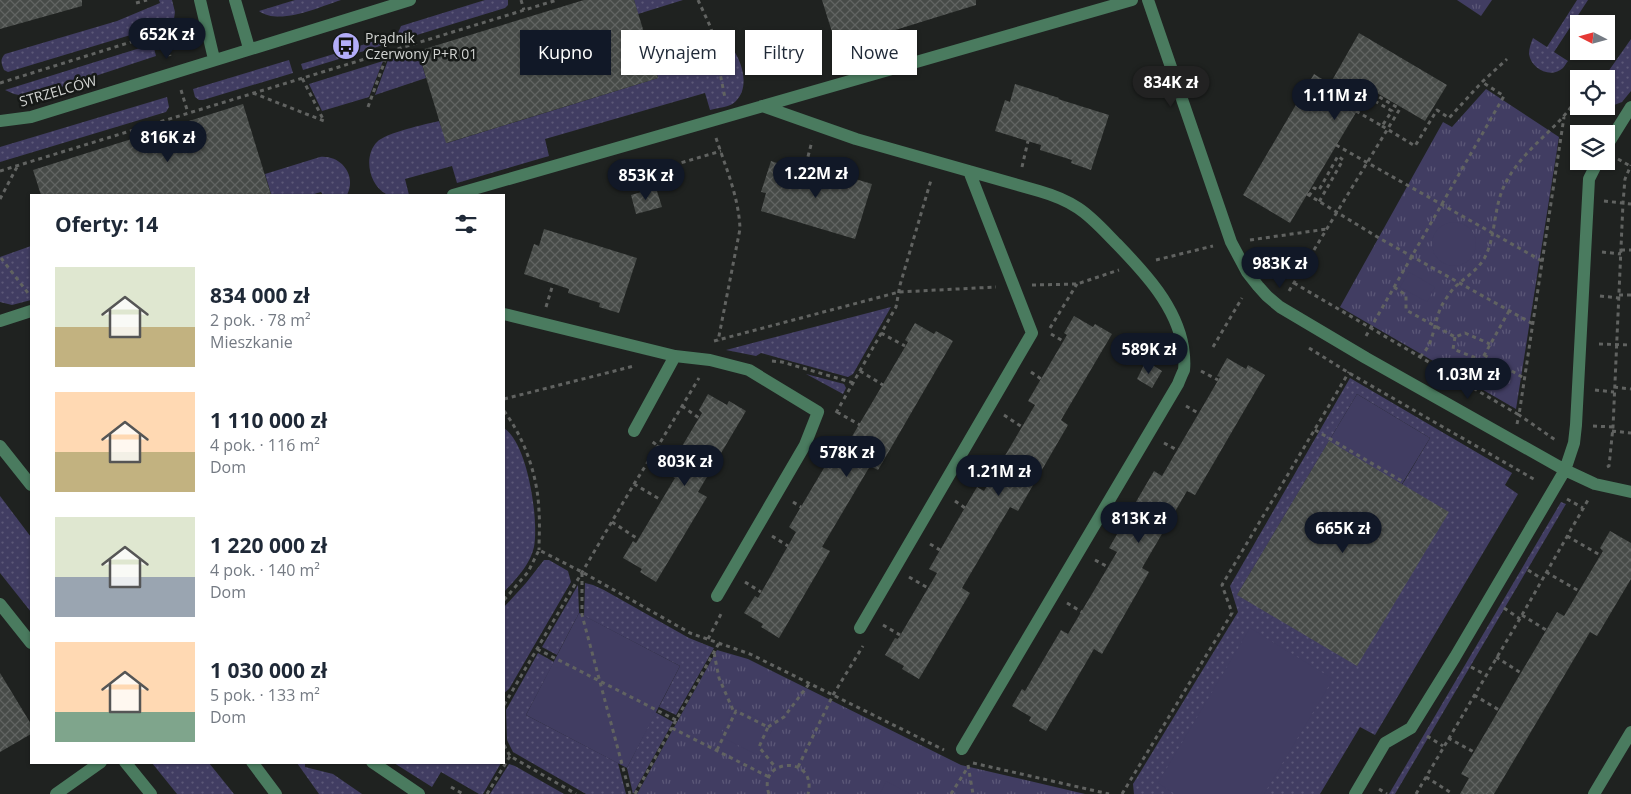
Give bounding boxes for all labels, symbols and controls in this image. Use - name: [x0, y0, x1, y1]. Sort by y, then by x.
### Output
- north arrow: [1570, 15, 1615, 60]
- map controls: [1570, 15, 1615, 170]
- pin: 652K zł: [121, 18, 213, 60]
- text: 652K zł: [140, 23, 194, 45]
- place label: Prądnik Czerwony P+R 01: [365, 28, 477, 63]
- chip: Kupno: [520, 30, 611, 75]
- chip: Wynajem: [621, 30, 735, 75]
- chip: Filtry: [745, 30, 822, 75]
- chip: Nowe: [832, 30, 917, 75]
- bus stop icon: Prądnik Czerwony P+R 01: [331, 31, 361, 61]
- pin: 834K zł: [1125, 66, 1217, 108]
- street label: STRZELCÓW: [17, 70, 99, 111]
- button: locate: [1570, 70, 1615, 115]
- text: 834K zł: [1144, 71, 1198, 93]
- pin: 1.11M zł: [1283, 78, 1387, 121]
- text: 1.11M zł: [1303, 84, 1367, 106]
- pin: 816K zł: [122, 120, 214, 163]
- button: layers: [1570, 125, 1615, 170]
- text: 816K zł: [141, 126, 195, 148]
- pin: 1.22M zł: [764, 156, 868, 199]
- pin: 853K zł: [600, 158, 692, 201]
- text: 1.22M zł: [784, 162, 848, 184]
- text: 853K zł: [619, 164, 673, 186]
- text: Oferty: 14: [55, 210, 158, 238]
- icon: filters: [452, 210, 480, 238]
- pin: 983K zł: [1234, 246, 1326, 289]
- text: 983K zł: [1253, 252, 1307, 274]
- text: 834 000 zł: [210, 281, 310, 309]
- icon: home: [95, 287, 155, 347]
- text: 2 pok. · 78 m²: [210, 309, 311, 331]
- text: Mieszkanie: [210, 331, 293, 353]
- pin: 589K zł: [1103, 332, 1195, 375]
- text: 589K zł: [1122, 338, 1176, 360]
- pin: 1.03M zł: [1416, 358, 1520, 400]
- text: 1.03M zł: [1436, 363, 1500, 385]
- text: 1 110 000 zł: [210, 406, 327, 434]
- icon: home: [95, 412, 155, 472]
- text: 4 pok. · 116 m²: [210, 434, 320, 456]
- pin: 578K zł: [801, 436, 893, 478]
- text: 578K zł: [820, 441, 874, 463]
- pin: 803K zł: [639, 444, 731, 487]
- text: 803K zł: [658, 450, 712, 472]
- pin: 1.21M zł: [947, 454, 1051, 497]
- text: Dom: [210, 456, 246, 478]
- text: 1.21M zł: [967, 460, 1031, 482]
- pin: 813K zł: [1093, 502, 1185, 544]
- text: 813K zł: [1112, 507, 1166, 529]
- pin: 665K zł: [1297, 512, 1389, 554]
- text: 665K zł: [1316, 517, 1370, 539]
- text: 1 220 000 zł: [210, 531, 327, 559]
- icon: home: [95, 537, 155, 597]
- text: 4 pok. · 140 m²: [210, 559, 320, 581]
- text: Dom: [210, 581, 246, 603]
- text: 1 030 000 zł: [210, 656, 327, 684]
- icon: home: [95, 662, 155, 722]
- text: 5 pok. · 133 m²: [210, 684, 320, 706]
- text: Dom: [210, 706, 246, 728]

